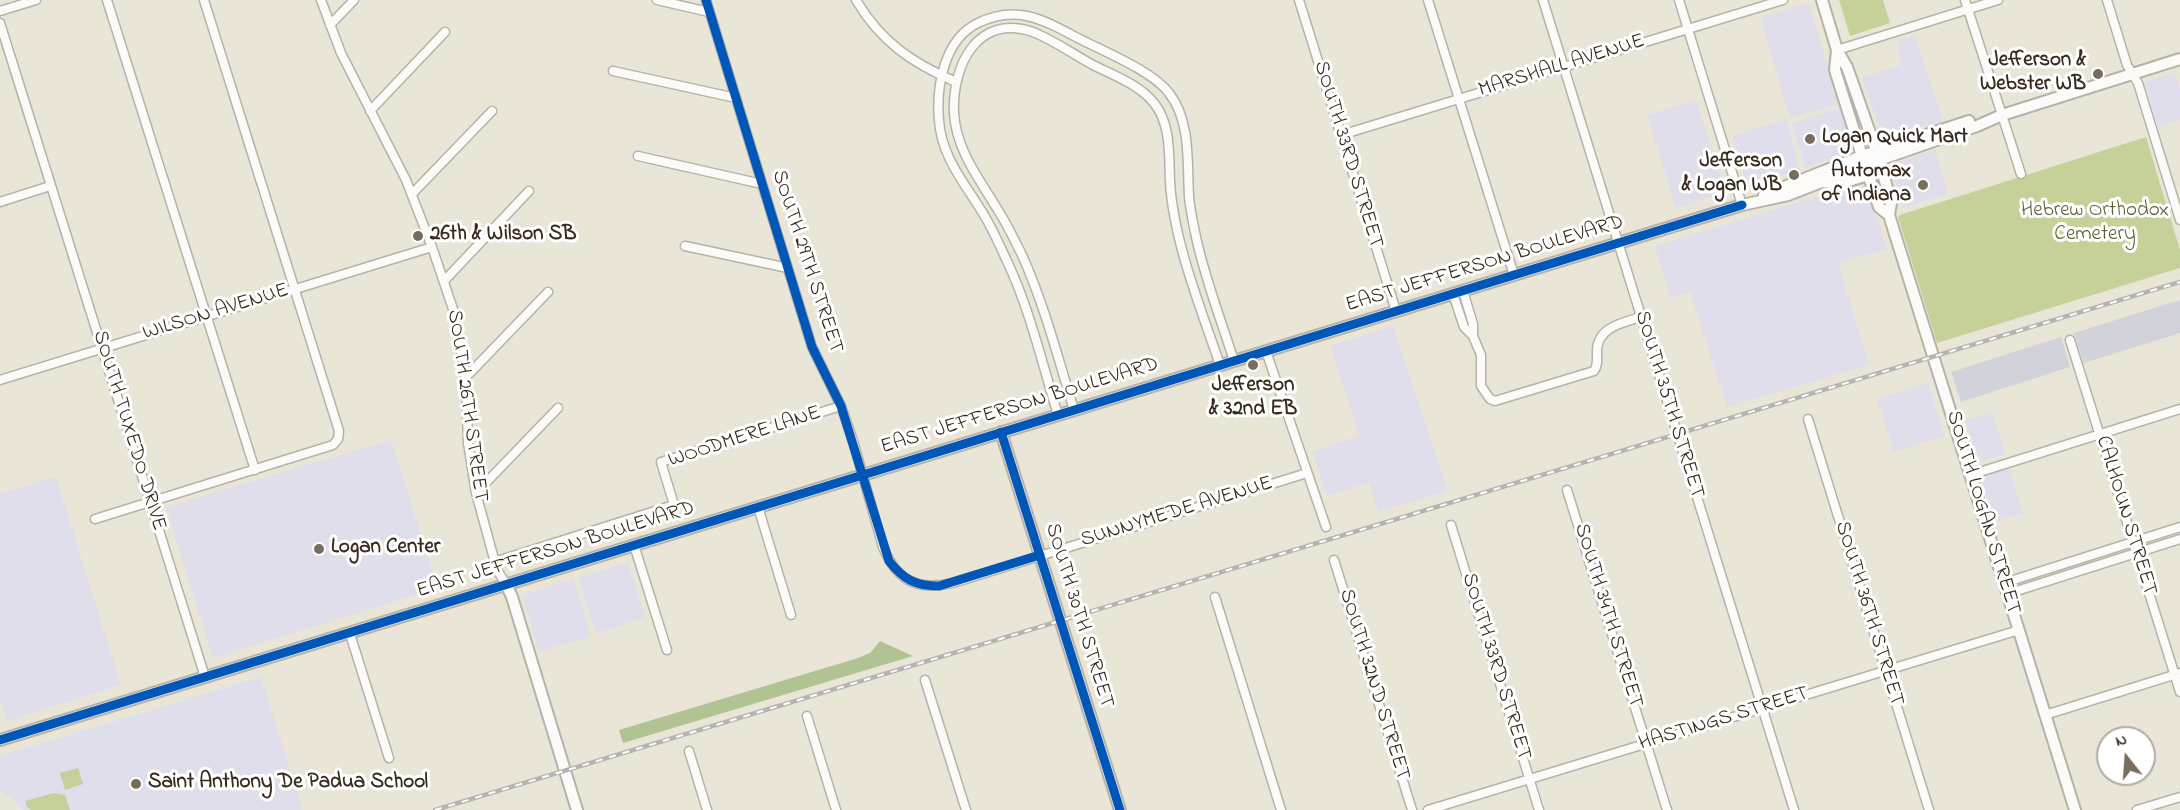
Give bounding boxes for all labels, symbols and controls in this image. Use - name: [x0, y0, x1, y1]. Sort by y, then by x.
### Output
- street label: MARSHALL AVENUE: [1476, 30, 1648, 104]
- place label: Jefferson & Webster WB: [1980, 49, 2086, 99]
- street label: SOUTH 33RD STREET: [1307, 58, 1387, 252]
- marker: Jefferson & Webster WB: [2091, 67, 2105, 81]
- place label: Logan Quick Mart: [1822, 126, 1968, 152]
- marker: Logan Quick Mart: [1803, 132, 1817, 146]
- place label: Jefferson & Logan WB: [1682, 150, 1782, 200]
- place label: Automax of Indiana: [1821, 160, 1911, 210]
- street label: SOUTH 29TH STREET: [765, 167, 847, 357]
- marker: Jefferson & Logan WB: [1787, 168, 1801, 182]
- marker: Automax of Indiana: [1916, 178, 1930, 192]
- park label: Hebrew Orthodox Cemetery: [2021, 199, 2169, 249]
- street label: EAST JEFFERSON BOULEVARD: [1343, 211, 1627, 319]
- place label: 26th & Wilson SB: [430, 223, 576, 249]
- marker: 26th & Wilson SB: [411, 229, 425, 243]
- street label: WILSON AVENUE: [140, 279, 292, 347]
- street label: SOUTH 26TH STREET: [440, 308, 492, 504]
- street label: SOUTH 35TH STREET: [1627, 308, 1709, 502]
- street label: SOUTH TUXEDO DRIVE: [86, 328, 170, 534]
- street label: EAST JEFFERSON BOULEVARD: [878, 353, 1162, 461]
- marker: Jefferson & 32nd EB: [1246, 358, 1260, 372]
- place label: Jefferson & 32nd EB: [1209, 374, 1297, 424]
- street label: WOODMERE LANE: [665, 401, 825, 475]
- street label: SOUTH LOGAN STREET: [1939, 408, 2025, 618]
- street label: CALHOUN STREET: [2089, 433, 2161, 599]
- street label: SUNNYMEDE AVENUE: [1078, 472, 1276, 554]
- street label: EAST JEFFERSON BOULEVARD: [414, 497, 698, 605]
- street label: SOUTH 36TH STREET: [1828, 518, 1908, 710]
- street label: SOUTH 30TH STREET: [1038, 521, 1118, 711]
- street label: SOUTH 34TH STREET: [1567, 521, 1647, 711]
- place label: Logan Center: [331, 536, 440, 562]
- marker: Logan Center: [312, 542, 326, 556]
- street label: SOUTH 33RD STREET: [1455, 570, 1535, 764]
- street label: SOUTH 32ND STREET: [1332, 586, 1414, 784]
- street label: HASTINGS STREET: [1636, 682, 1812, 758]
- north arrow: [2096, 726, 2156, 786]
- text: N: [2113, 728, 2130, 754]
- place label: Saint Anthony De Padua School: [148, 771, 428, 797]
- marker: Saint Anthony De Padua School: [129, 777, 143, 791]

